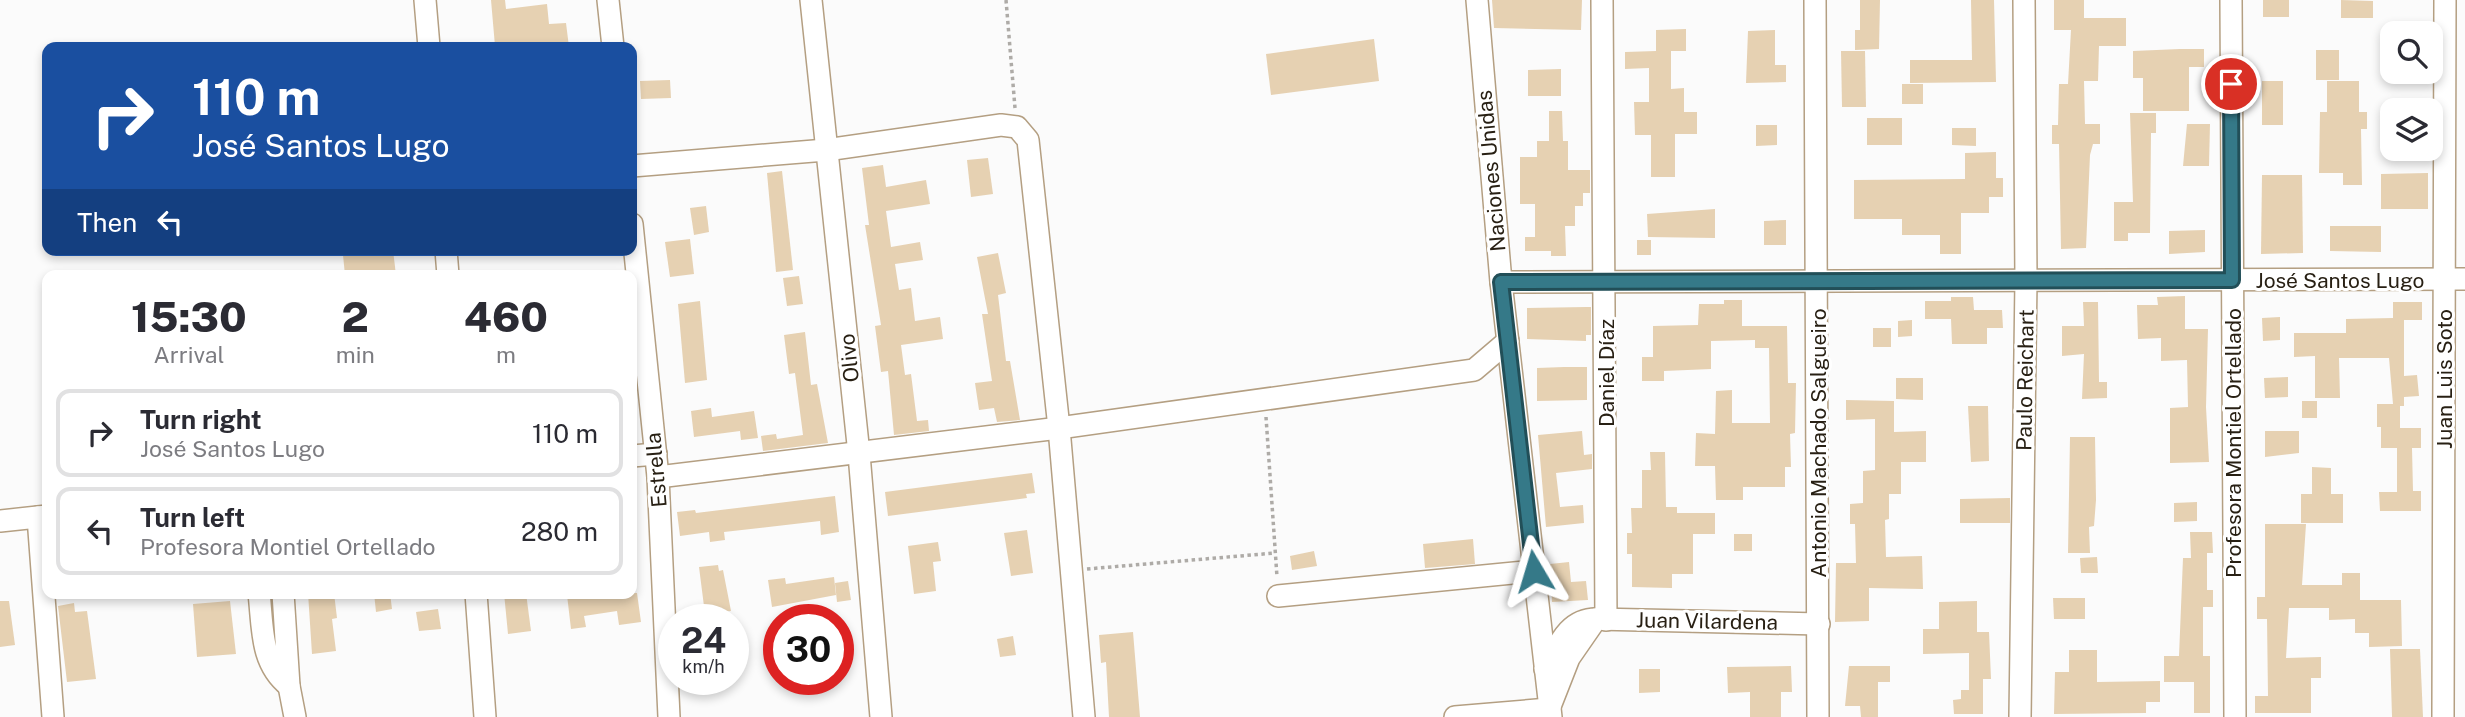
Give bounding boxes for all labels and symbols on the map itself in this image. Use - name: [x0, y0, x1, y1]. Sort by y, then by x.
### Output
- pin: [2201, 54, 2261, 114]
- street label: Naciones Unidas: [1471, 89, 1511, 253]
- street label: José Santos Lugo: [2256, 268, 2425, 293]
- street label: Antonio Machado Salgueiro: [1806, 308, 1831, 578]
- street label: Profesora Montiel Ortellado: [2221, 308, 2246, 578]
- street label: Paulo Reichart: [2011, 309, 2039, 451]
- street label: Juan Luis Soto: [2432, 309, 2457, 449]
- street label: Daniel Díaz: [1594, 319, 1619, 427]
- street label: Olivo: [834, 332, 864, 384]
- street label: Estrella: [640, 431, 672, 509]
- position arrow: [1497, 534, 1571, 608]
- speed limit sign: 30: [763, 604, 854, 695]
- street label: Juan Vilardena: [1636, 607, 1778, 635]

